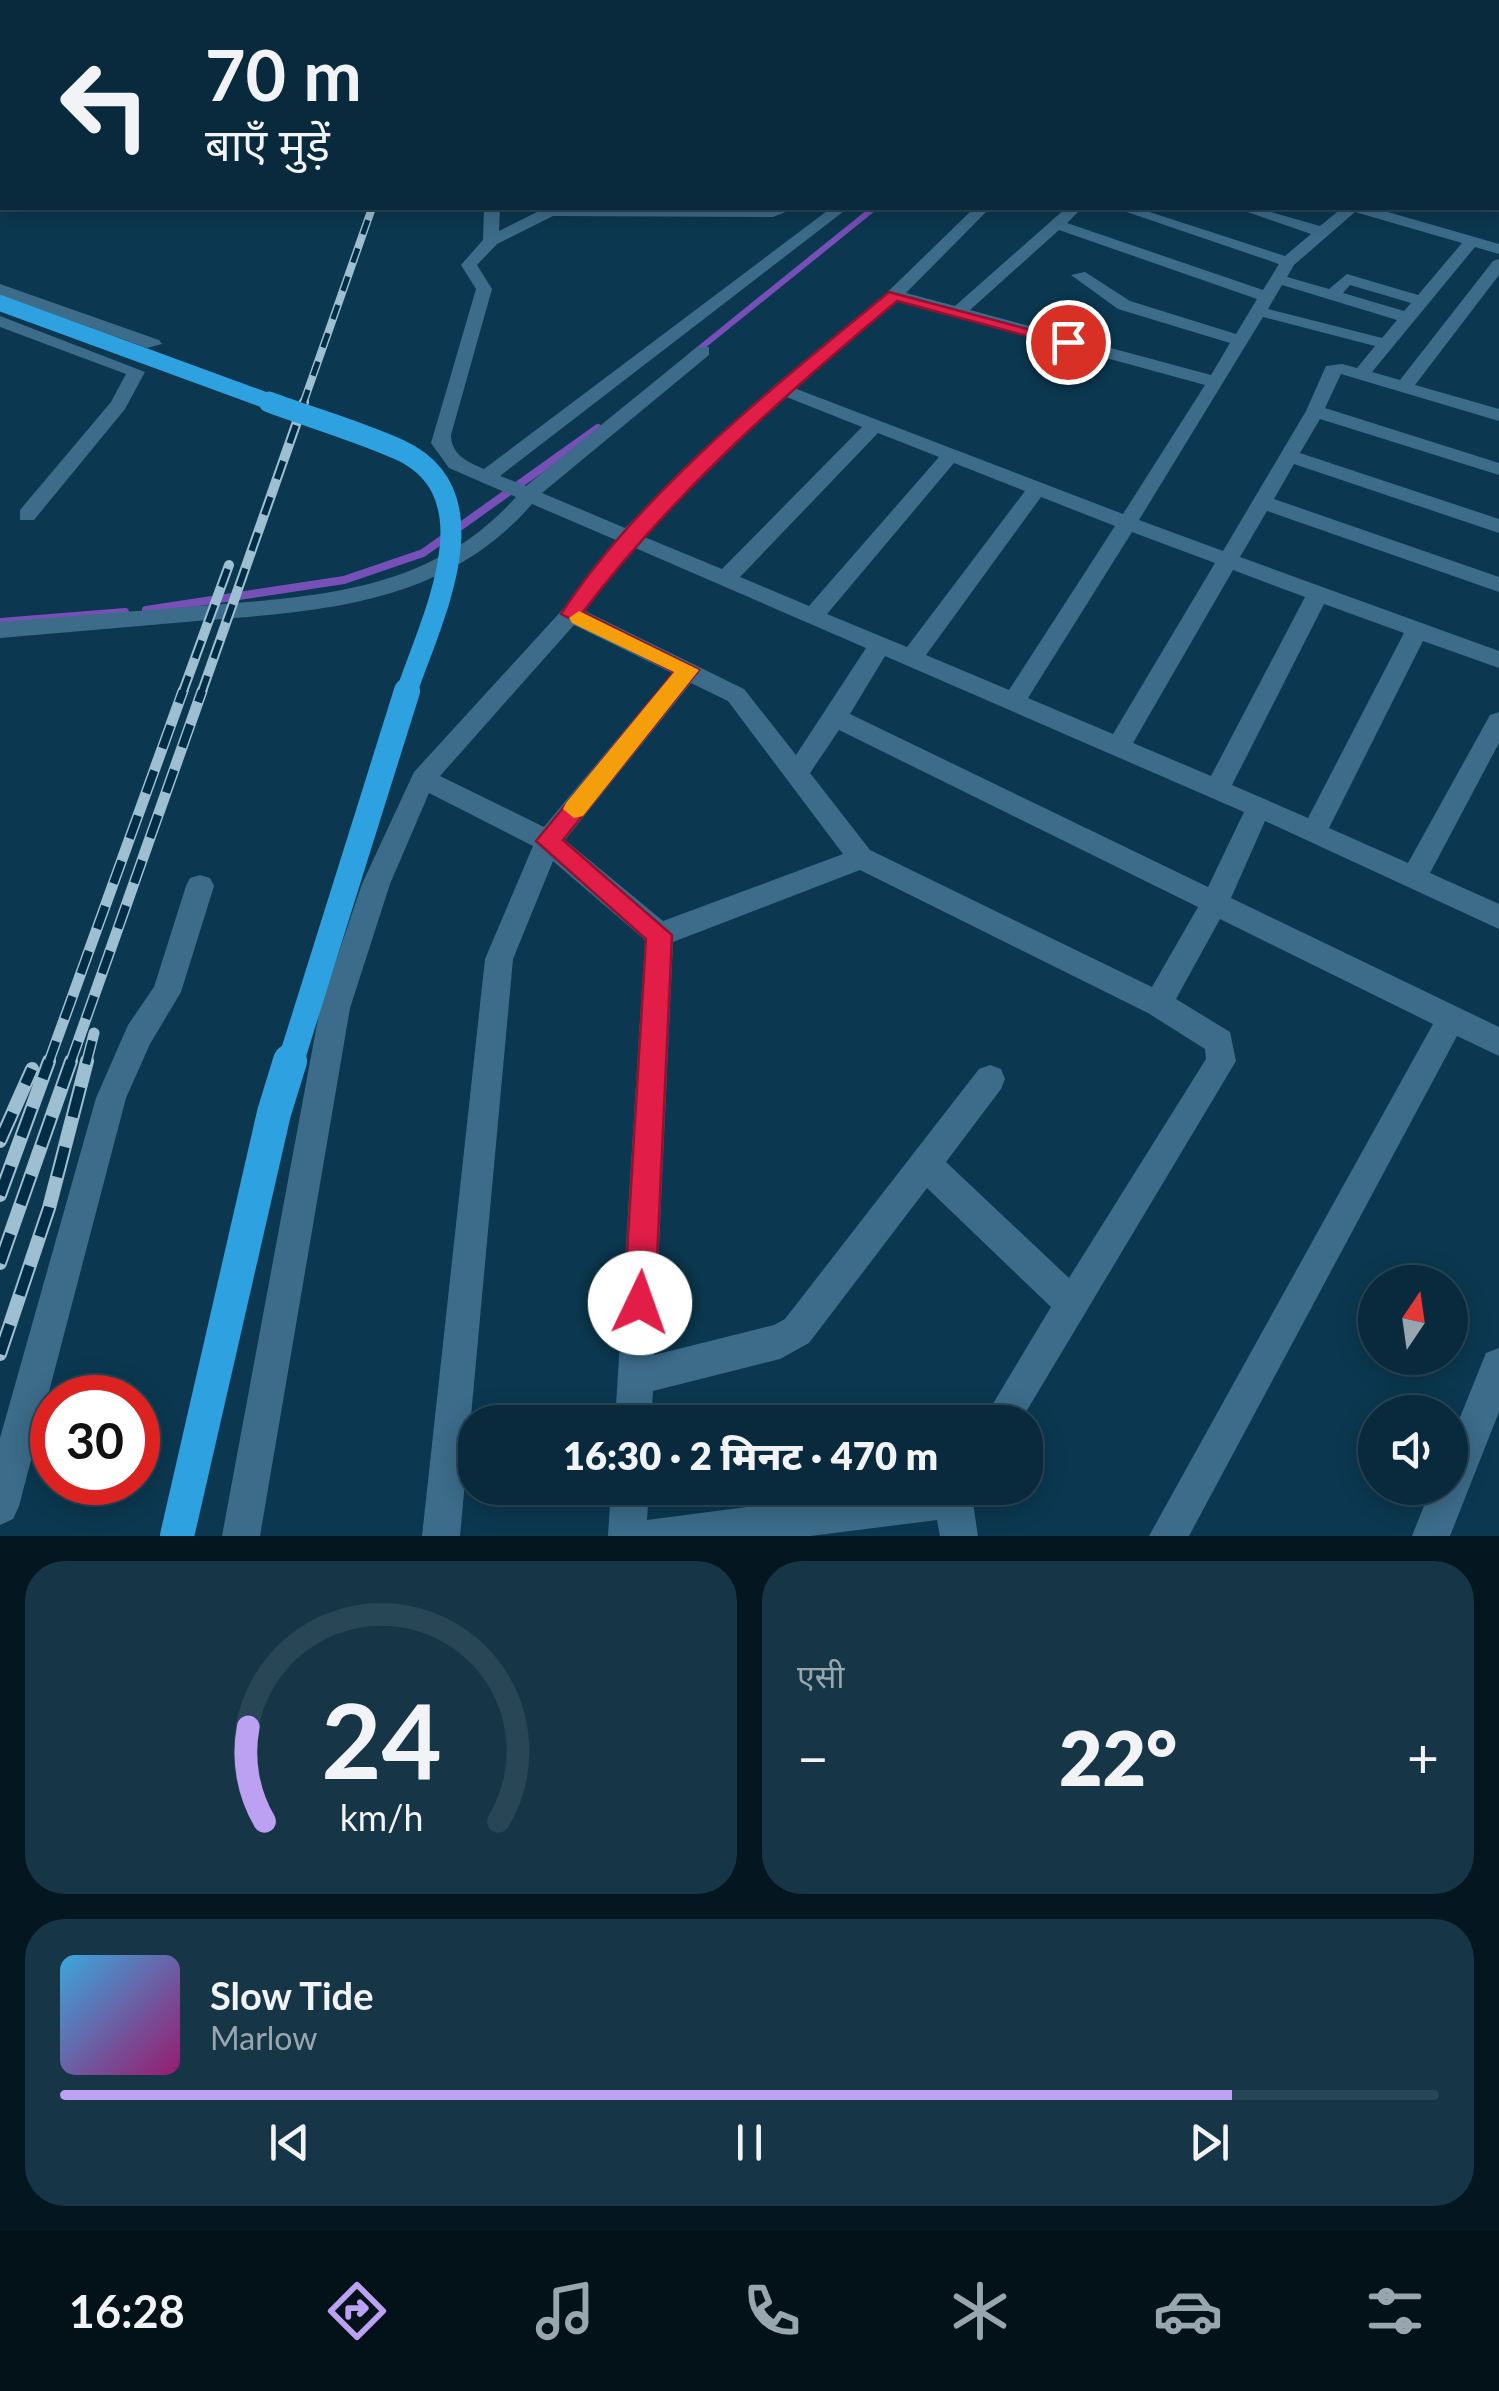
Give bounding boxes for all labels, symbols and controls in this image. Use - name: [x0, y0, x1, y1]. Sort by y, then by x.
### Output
- text: 70 m: [205, 32, 362, 116]
- icon: left: [40, 40, 170, 170]
- text: बाएँ मुड़ें: [205, 117, 330, 171]
- pin: [1026, 300, 1111, 385]
- icon: arrive: [1041, 315, 1096, 370]
- position arrow: [588, 1251, 692, 1355]
- north arrow: [1358, 1265, 1468, 1375]
- map controls: [1358, 1265, 1468, 1505]
- speed limit sign: 30: [30, 1375, 160, 1505]
- button: sound: [1358, 1395, 1468, 1505]
- text: 16:30 · 2 मिनट · 470 m: [563, 1432, 938, 1478]
- text: एसी: [797, 1656, 845, 1695]
- text: 24: [321, 1676, 441, 1801]
- text: 22°: [1059, 1712, 1177, 1802]
- text: −: [797, 1724, 829, 1790]
- text: +: [1407, 1724, 1439, 1790]
- text: km/h: [339, 1796, 423, 1839]
- text: Slow Tide: [210, 1972, 373, 2018]
- text: Marlow: [210, 2018, 317, 2057]
- icon: previous: [262, 2115, 317, 2170]
- icon: pause: [722, 2115, 777, 2170]
- icon: next: [1182, 2115, 1237, 2170]
- icon: directions: [322, 2276, 392, 2346]
- icon: music: [530, 2276, 600, 2346]
- icon: phone: [737, 2276, 807, 2346]
- icon: climate: [945, 2276, 1015, 2346]
- icon: car: [1153, 2276, 1223, 2346]
- icon: filters: [1360, 2276, 1430, 2346]
- text: 16:28: [69, 2284, 185, 2338]

